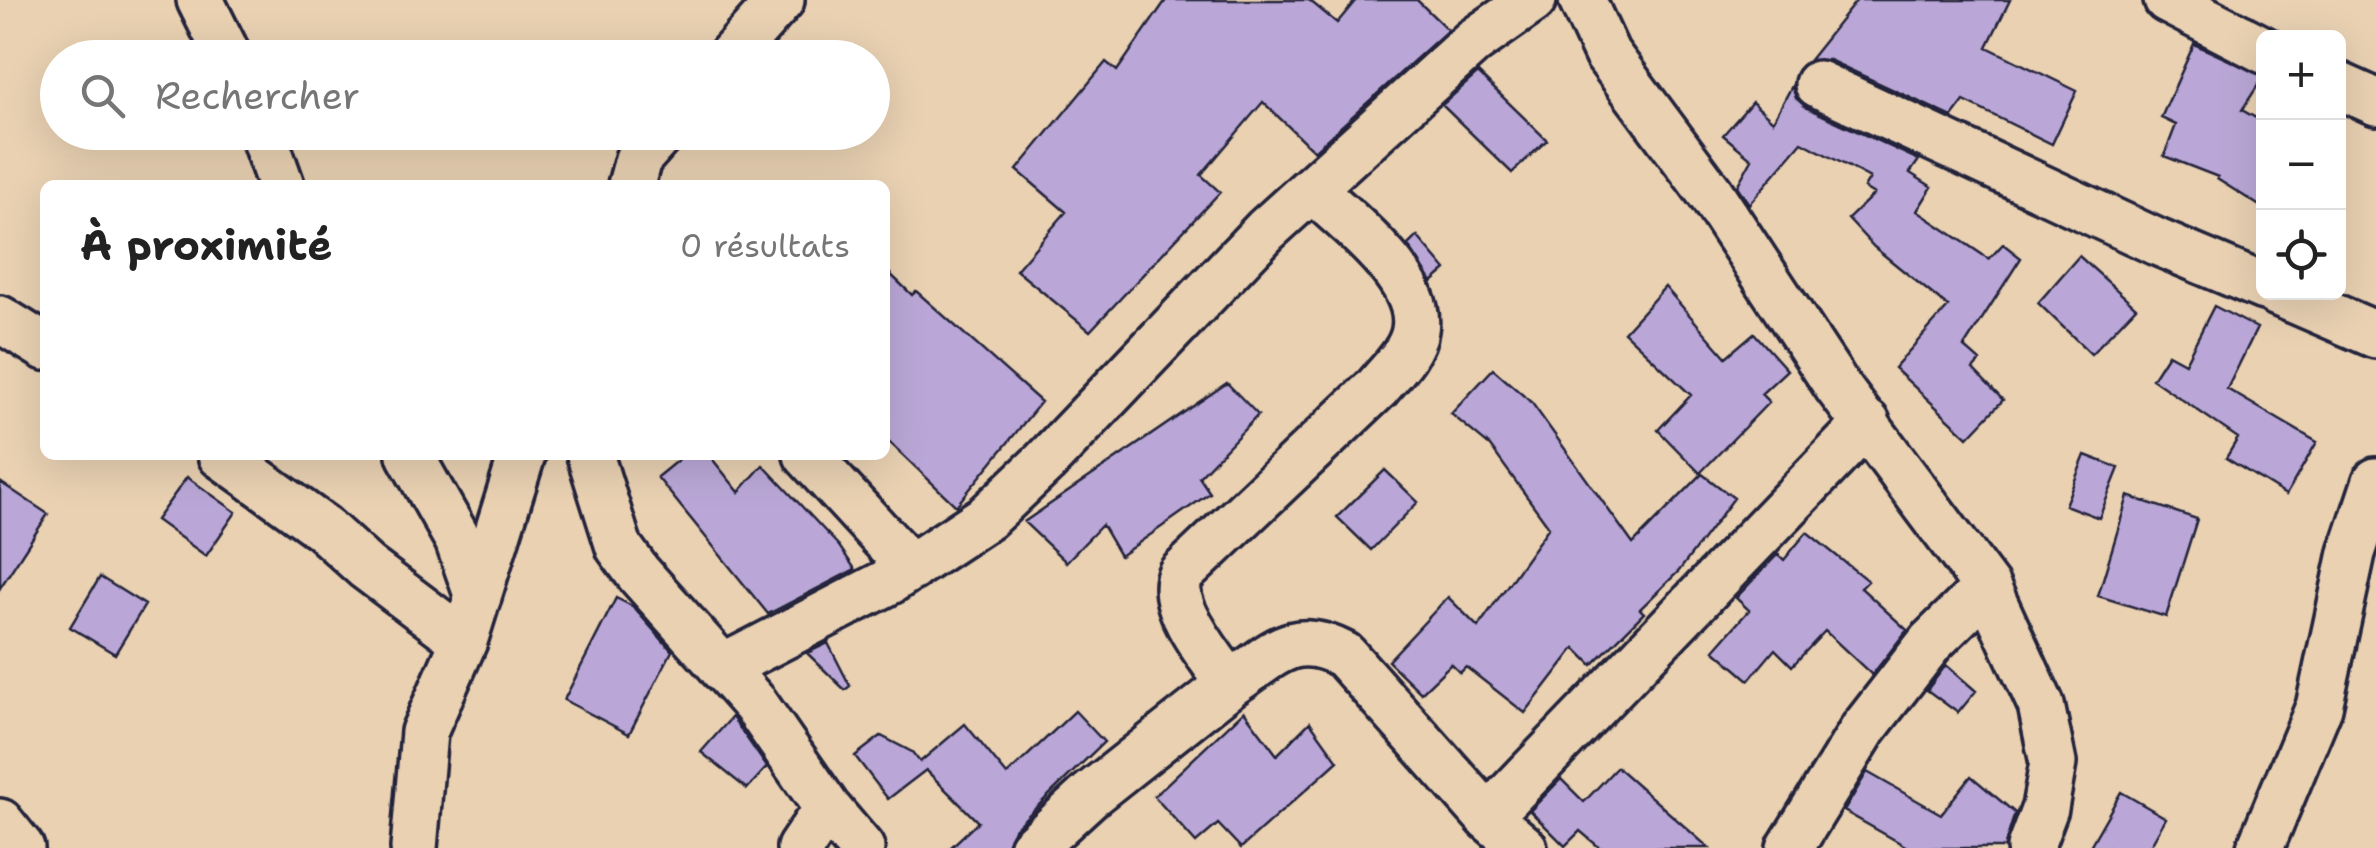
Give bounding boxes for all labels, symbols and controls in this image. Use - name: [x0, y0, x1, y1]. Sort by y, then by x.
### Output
- map controls: [2256, 30, 2346, 300]
- button: +: [2256, 30, 2346, 120]
- search box: [40, 40, 890, 150]
- icon: search: [75, 68, 130, 123]
- text: Rechercher: [155, 70, 360, 121]
- button: −: [2256, 120, 2346, 210]
- button: locate: [2256, 210, 2346, 300]
- text: À proximité: [80, 217, 333, 273]
- text: 0 résultats: [680, 224, 850, 267]

